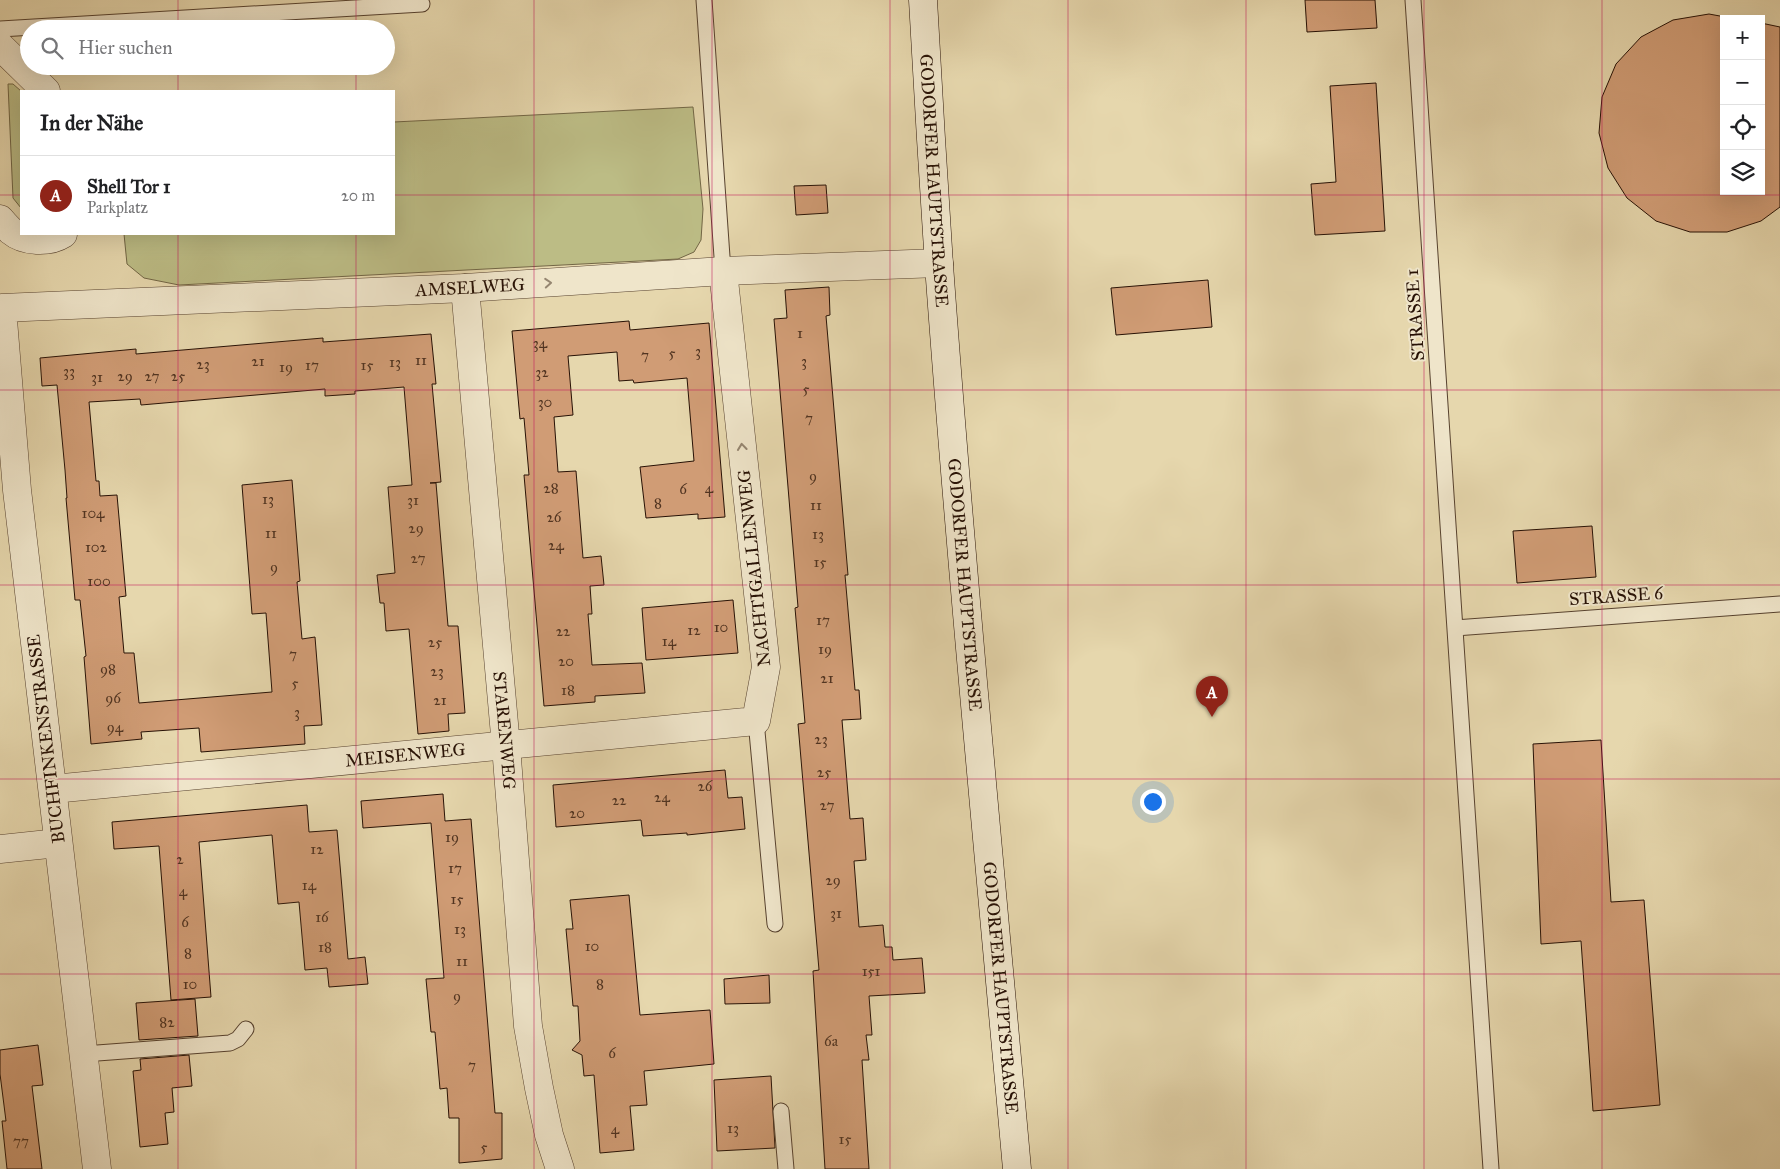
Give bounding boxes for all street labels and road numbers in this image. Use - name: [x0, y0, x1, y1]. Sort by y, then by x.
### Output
- street label: GODORFER HAUPTSTRASSE: [915, 53, 953, 308]
- street label: STRASSE 1: [1401, 268, 1429, 362]
- street label: AMSELWEG: [414, 273, 526, 301]
- street label: GODORFER HAUPTSTRASSE: [943, 457, 987, 712]
- street label: NACHTIGALLENWEG: [733, 469, 775, 667]
- street label: STRASSE 6: [1568, 582, 1665, 610]
- street label: BUCHFINKENSTRASSE: [22, 633, 70, 845]
- street label: STARENWEG: [488, 670, 520, 790]
- street label: MEISENWEG: [344, 738, 467, 772]
- street label: GODORFER HAUPTSTRASSE: [978, 861, 1023, 1115]

